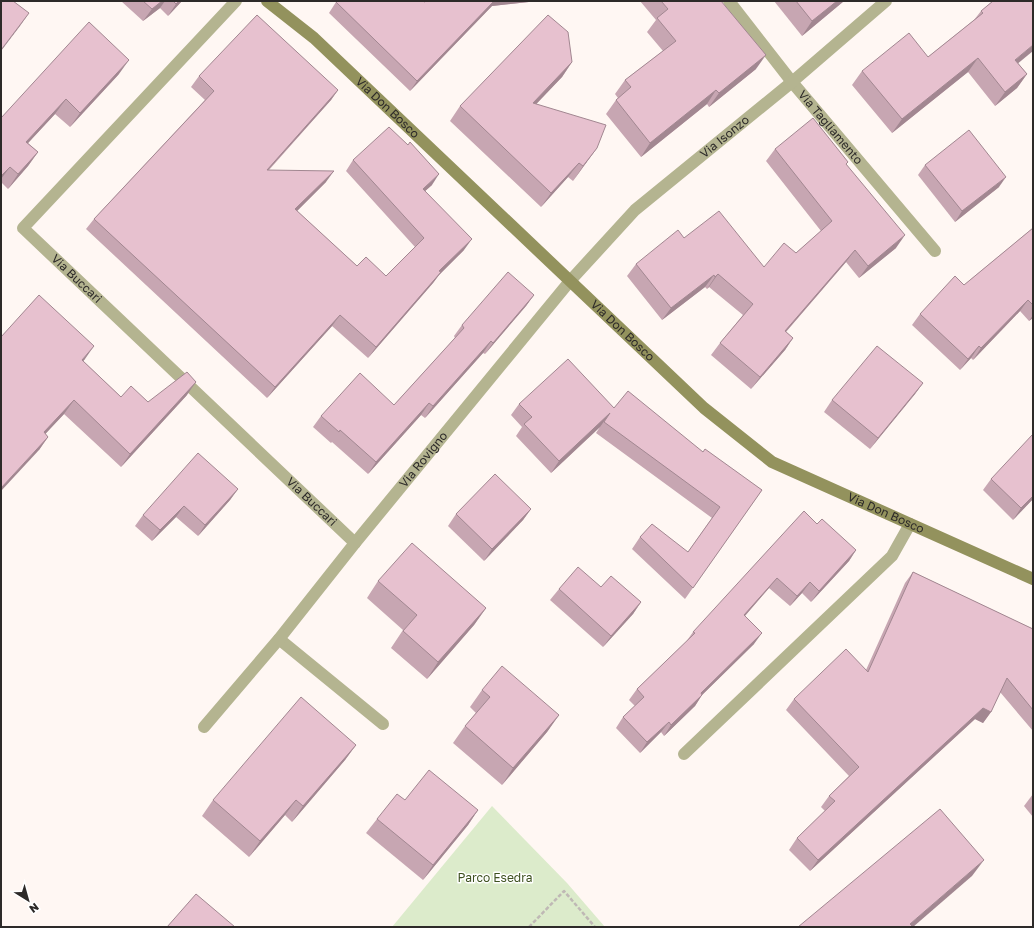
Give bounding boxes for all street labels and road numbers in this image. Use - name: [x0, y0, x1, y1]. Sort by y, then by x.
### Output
- street label: Via Don Bosco: [353, 73, 423, 141]
- street label: Via Tagliamento: [795, 87, 866, 167]
- street label: Via Isonzo: [697, 112, 752, 161]
- street label: Via Buccari: [48, 251, 105, 306]
- street label: Via Don Bosco: [588, 296, 658, 364]
- street label: Via Rovigno: [396, 428, 450, 490]
- street label: Via Buccari: [283, 474, 340, 529]
- street label: Via Don Bosco: [845, 489, 927, 536]

